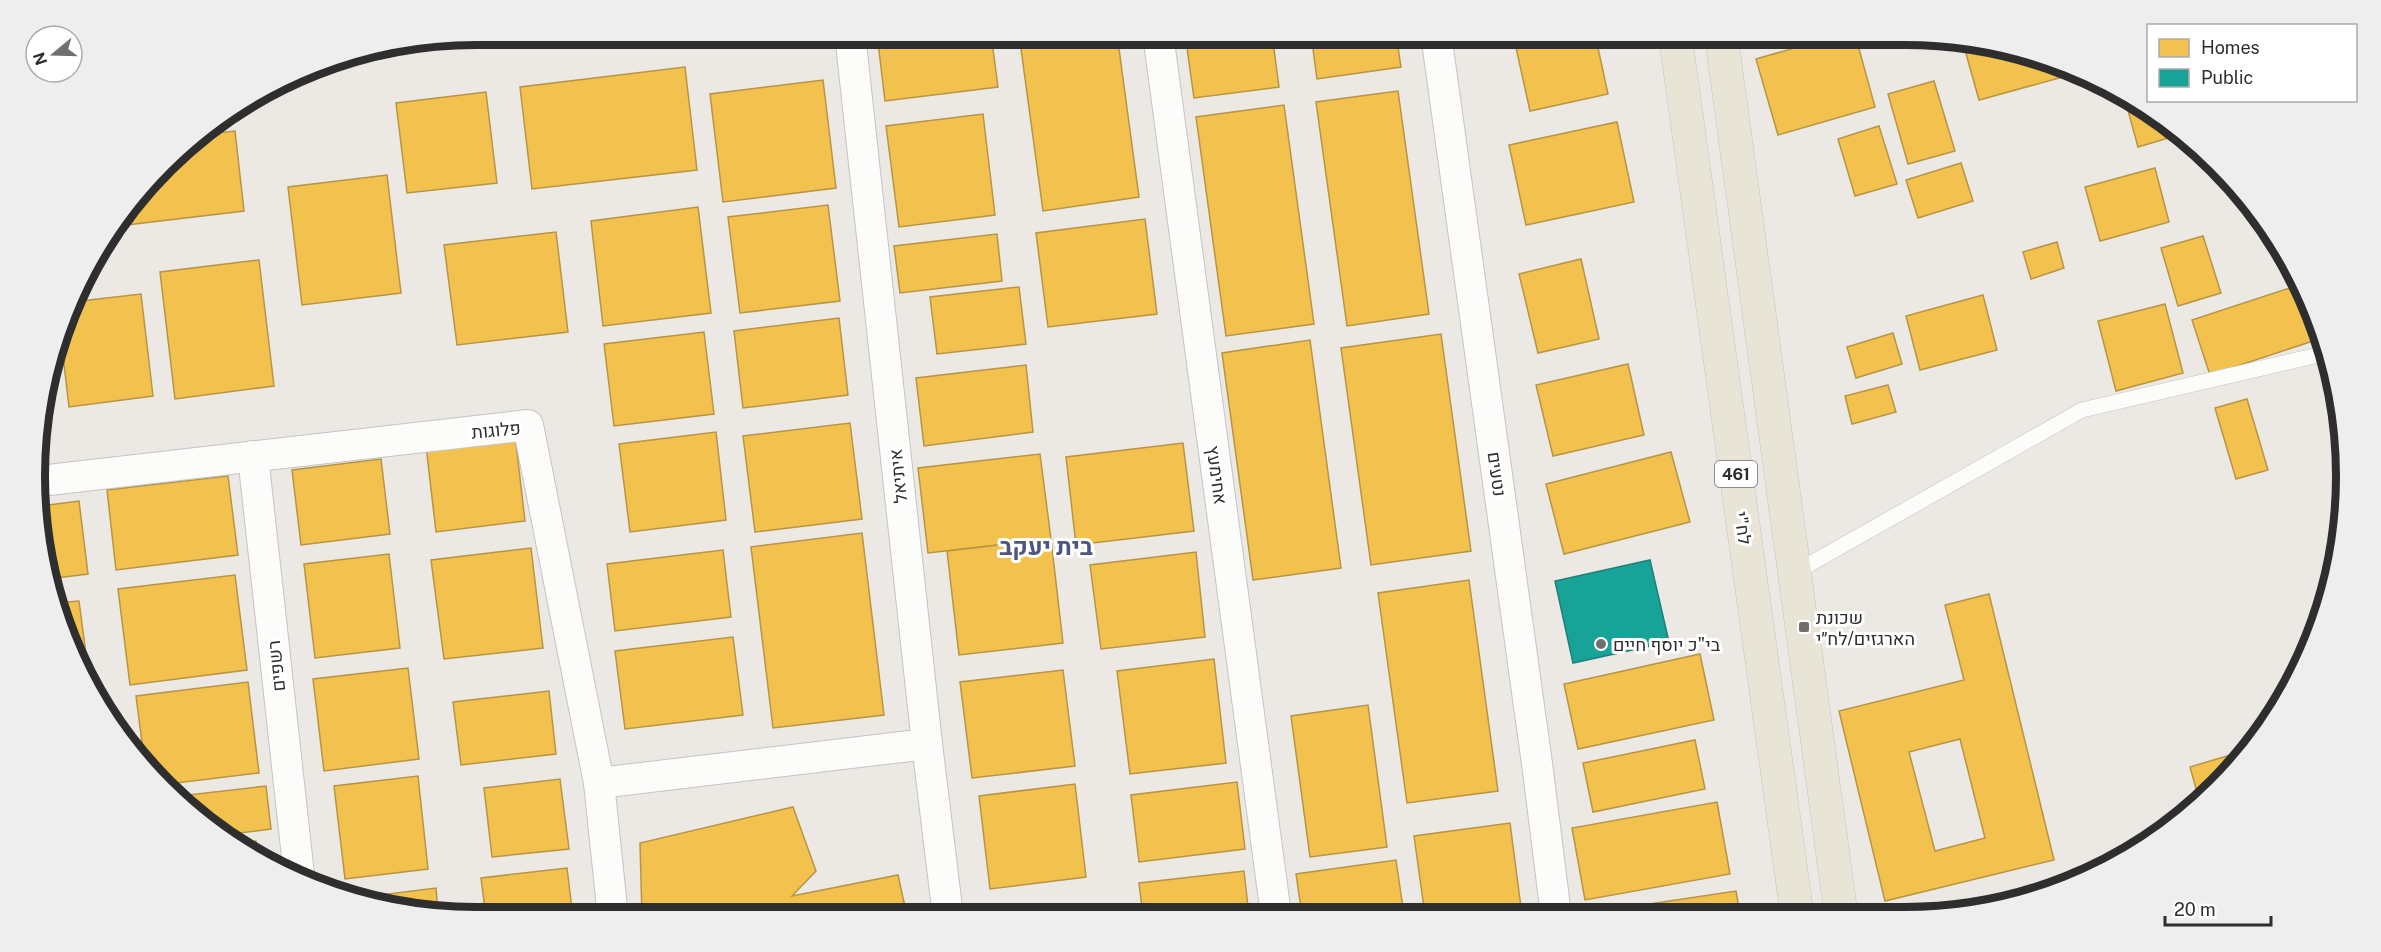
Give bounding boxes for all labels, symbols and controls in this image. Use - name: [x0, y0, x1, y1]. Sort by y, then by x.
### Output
- north arrow: [24, 24, 84, 84]
- legend: [2147, 24, 2357, 102]
- text: Homes: [2201, 37, 2260, 58]
- text: N: [29, 50, 51, 68]
- text: Public: [2201, 67, 2253, 88]
- street label: פלוגות: [470, 417, 522, 443]
- street label: אחימעץ: [1202, 444, 1232, 506]
- street label: איתיאל: [885, 448, 911, 504]
- street label: נטעים: [1483, 450, 1511, 498]
- road number: 461: [1715, 461, 1757, 487]
- street label: לח"י: [1730, 510, 1756, 546]
- district label: בית יעקב: [999, 532, 1093, 560]
- place label: שכונת הארגזים/לח״י: [1816, 607, 1915, 649]
- marker: שכונת הארגזים/לח״י: [1797, 620, 1811, 634]
- place label: בי"כ יוסף חיים: [1613, 634, 1721, 655]
- marker: בי"כ יוסף חיים: [1594, 637, 1608, 651]
- street label: רשפים: [263, 639, 289, 693]
- scale bar: [2165, 889, 2272, 927]
- text: 20 m: [2174, 899, 2216, 920]

